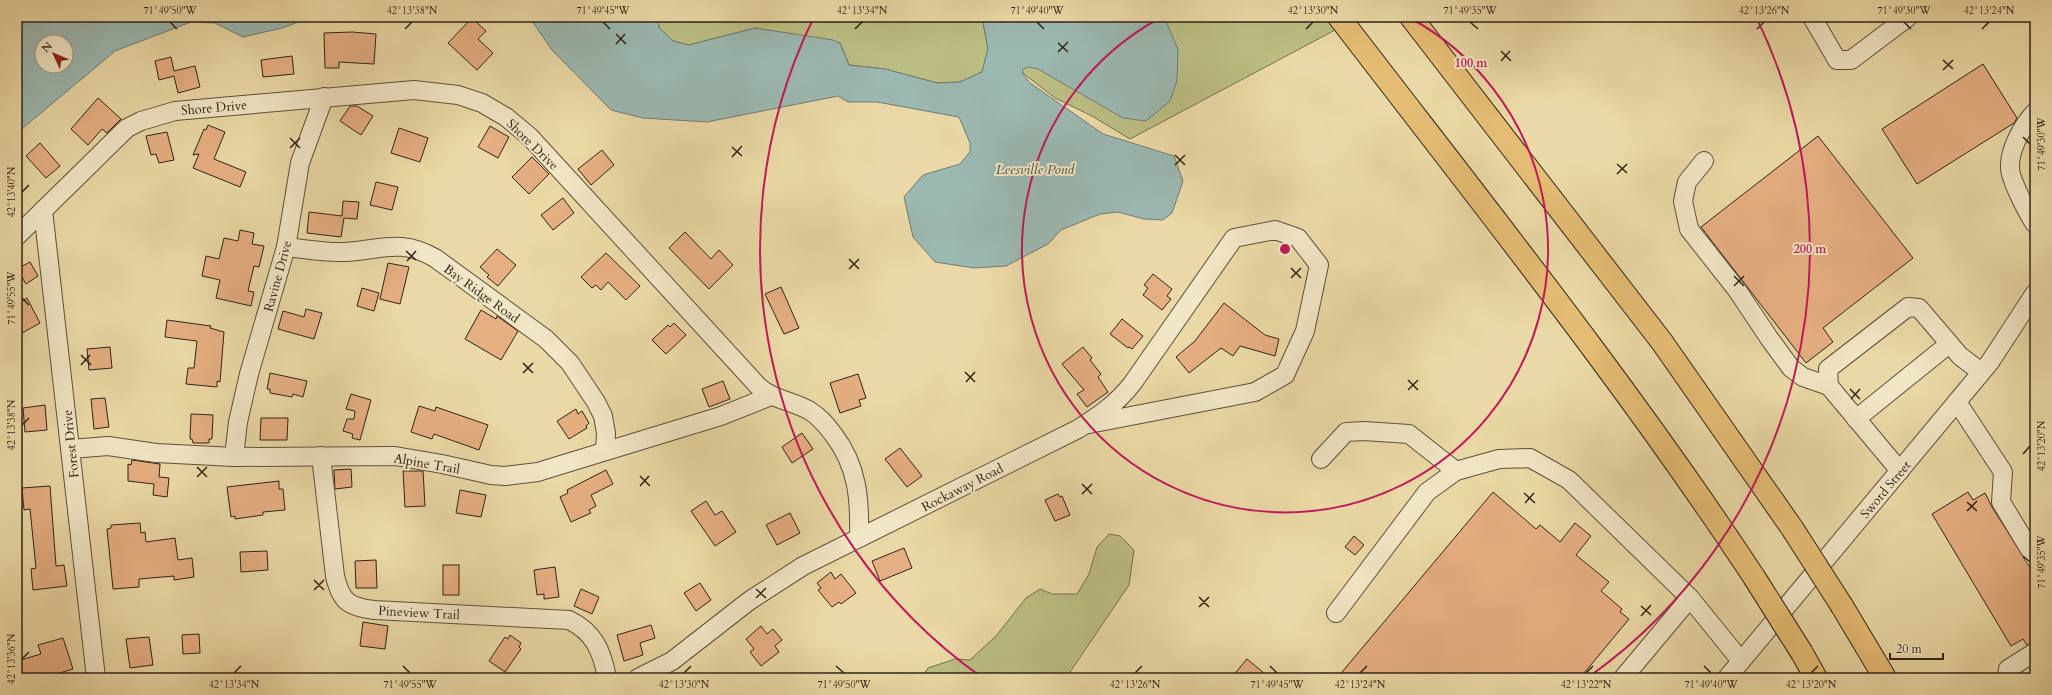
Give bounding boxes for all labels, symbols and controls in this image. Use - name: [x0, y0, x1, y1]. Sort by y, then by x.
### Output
- text: 71°49'50"W: [143, 4, 198, 18]
- text: 42°13'38"N: [387, 4, 438, 18]
- text: 71°49'45"W: [576, 4, 631, 18]
- text: 42°13'34"N: [837, 4, 888, 18]
- text: 71°49'40"W: [1010, 4, 1065, 18]
- text: 42°13'30"N: [1288, 4, 1339, 18]
- text: 71°49'35"W: [1443, 4, 1498, 18]
- text: 42°13'26"N: [1739, 4, 1790, 18]
- text: 71°49'30"W: [1877, 4, 1932, 18]
- text: 42°13'24"N: [1964, 4, 2015, 18]
- north arrow: [34, 34, 74, 74]
- text: N: [38, 38, 56, 56]
- text: 100 m: [1455, 55, 1488, 71]
- street label: Shore Drive: [180, 96, 248, 120]
- street label: Shore Drive: [502, 115, 562, 174]
- text: 71°49'30"W: [2035, 116, 2049, 171]
- water label: Leesville Pond: [996, 160, 1076, 179]
- text: 42°13'40"N: [5, 166, 19, 217]
- street label: Ravine Drive: [260, 239, 296, 314]
- text: 200 m: [1794, 241, 1827, 257]
- centre of rings: [1278, 242, 1292, 256]
- street label: Bay Ridge Road: [440, 260, 523, 327]
- text: 71°49'55"W: [5, 270, 19, 325]
- text: 42°13'38"N: [5, 399, 19, 450]
- street label: Forest Drive: [58, 409, 84, 479]
- text: 42°13'20"N: [2035, 420, 2049, 471]
- street label: Alpine Trail: [392, 449, 462, 479]
- street label: Sword Street: [1856, 457, 1915, 522]
- street label: Rockaway Road: [918, 460, 1006, 516]
- text: 71°49'35"W: [2035, 534, 2049, 589]
- street label: Pineview Trail: [378, 602, 461, 624]
- text: 42°13'36"N: [5, 633, 19, 684]
- scale bar: [1890, 635, 1943, 661]
- text: 20 m: [1896, 641, 1923, 657]
- text: 42°13'34"N: [209, 678, 260, 692]
- text: 71°49'55"W: [383, 678, 438, 692]
- text: 42°13'30"N: [659, 678, 710, 692]
- text: 71°49'50"W: [817, 678, 872, 692]
- text: 42°13'26"N: [1110, 678, 1161, 692]
- text: 71°49'45"W: [1250, 678, 1305, 692]
- text: 42°13'24"N: [1335, 678, 1386, 692]
- text: 42°13'22"N: [1561, 678, 1612, 692]
- text: 71°49'40"W: [1684, 678, 1739, 692]
- text: 42°13'20"N: [1786, 678, 1837, 692]

